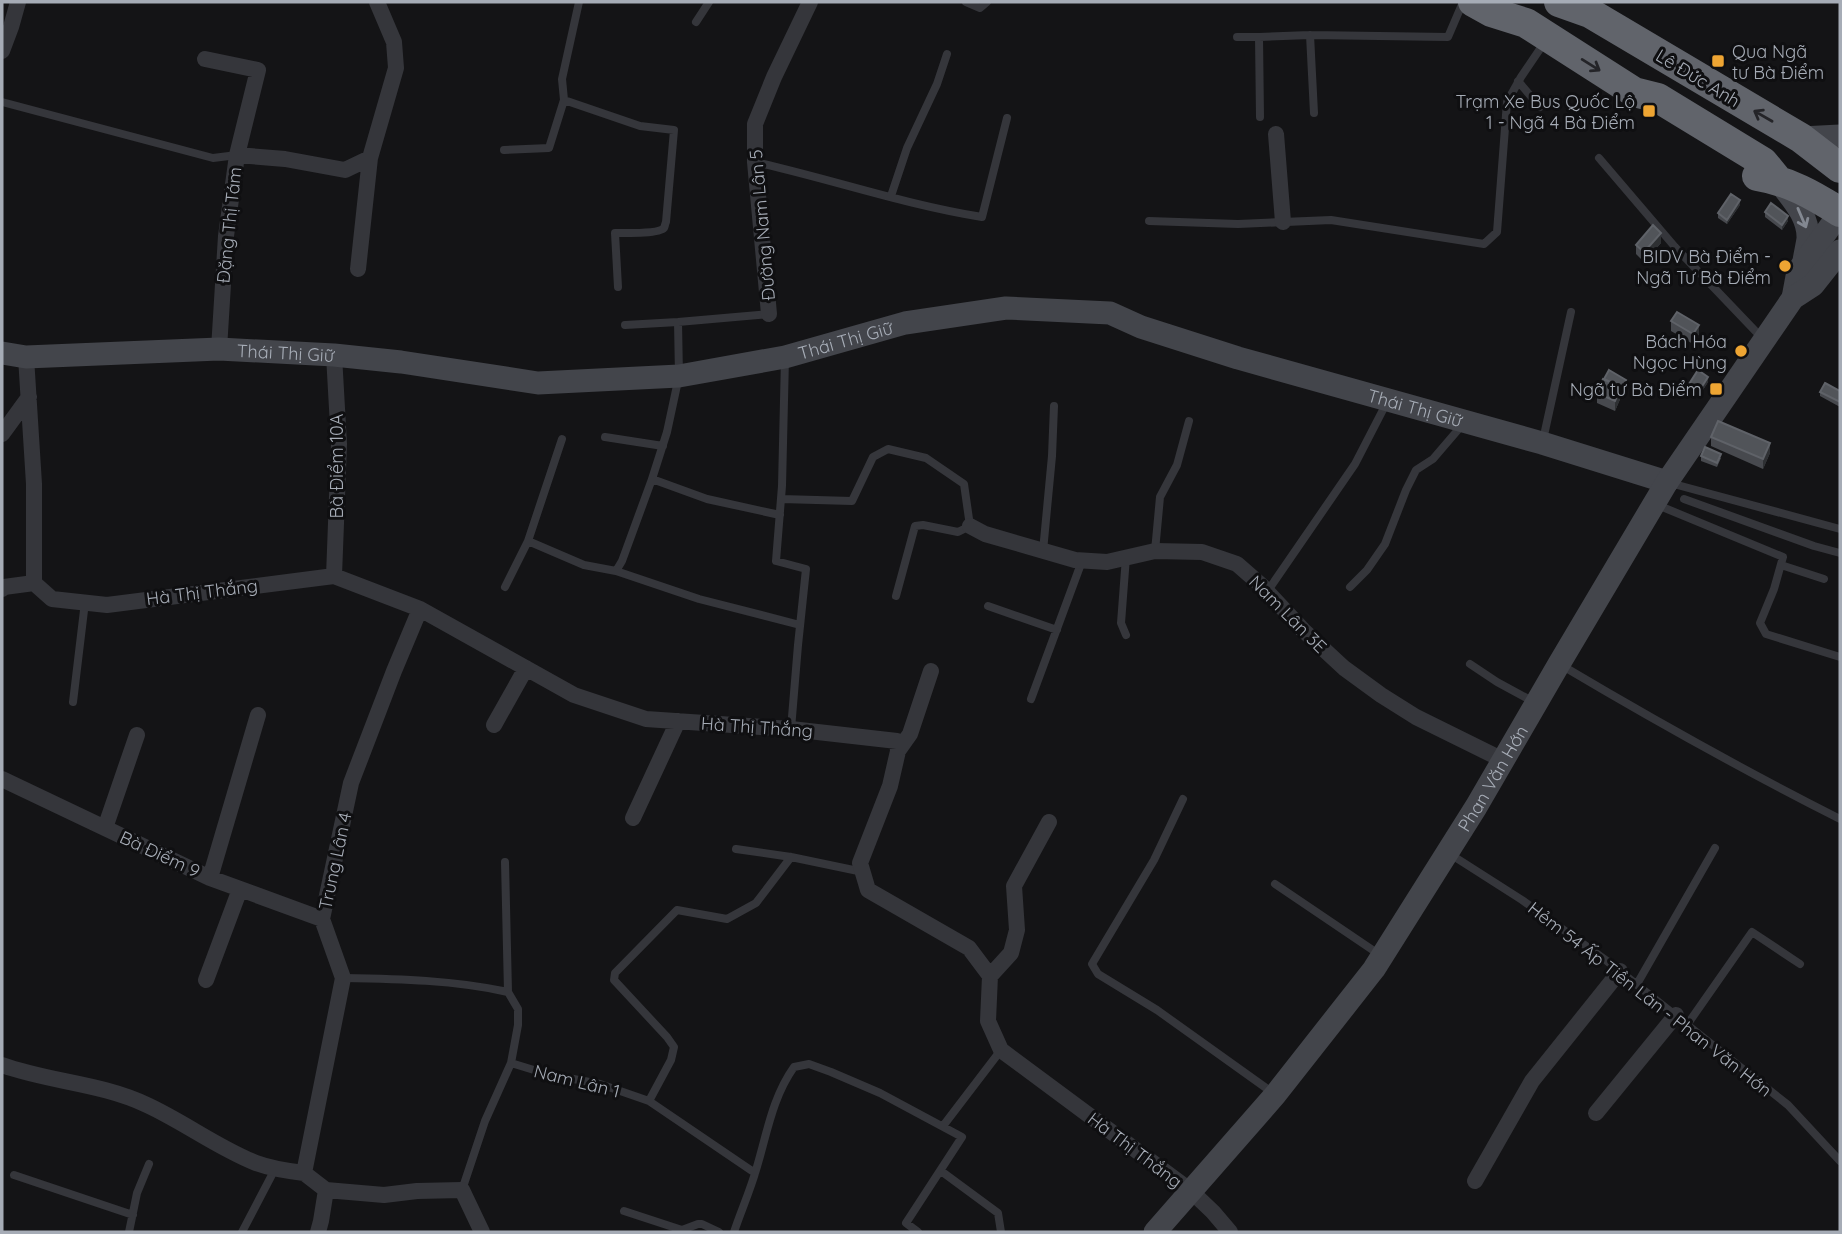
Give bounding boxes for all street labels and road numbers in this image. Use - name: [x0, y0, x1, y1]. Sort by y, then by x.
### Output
- street label: Lê Đức Anh: [1652, 44, 1744, 112]
- street label: Đường Nam Lân 5: [744, 149, 780, 301]
- street label: Đặng Thị Tám: [211, 166, 247, 284]
- street label: Thái Thị Giữ: [795, 315, 896, 364]
- street label: Thái Thị Giữ: [236, 338, 335, 367]
- street label: Thái Thị Giữ: [1365, 383, 1466, 432]
- street label: Bà Điểm 10A: [325, 413, 348, 518]
- street label: Nam Lân 3E: [1244, 570, 1332, 658]
- street label: Hà Thị Thắng: [145, 574, 259, 610]
- street label: Hà Thị Thắng: [700, 712, 814, 742]
- street label: Phan Văn Hớn: [1452, 721, 1533, 836]
- street label: Trung Lân 4: [313, 810, 357, 912]
- street label: Bà Điểm 9: [116, 825, 204, 883]
- street label: Hẻm 54 Ấp Tiền Lân - Phan Văn Hớn: [1523, 897, 1777, 1101]
- street label: Nam Lân 1: [532, 1059, 622, 1103]
- street label: Hà Thị Thắng: [1083, 1107, 1187, 1193]

